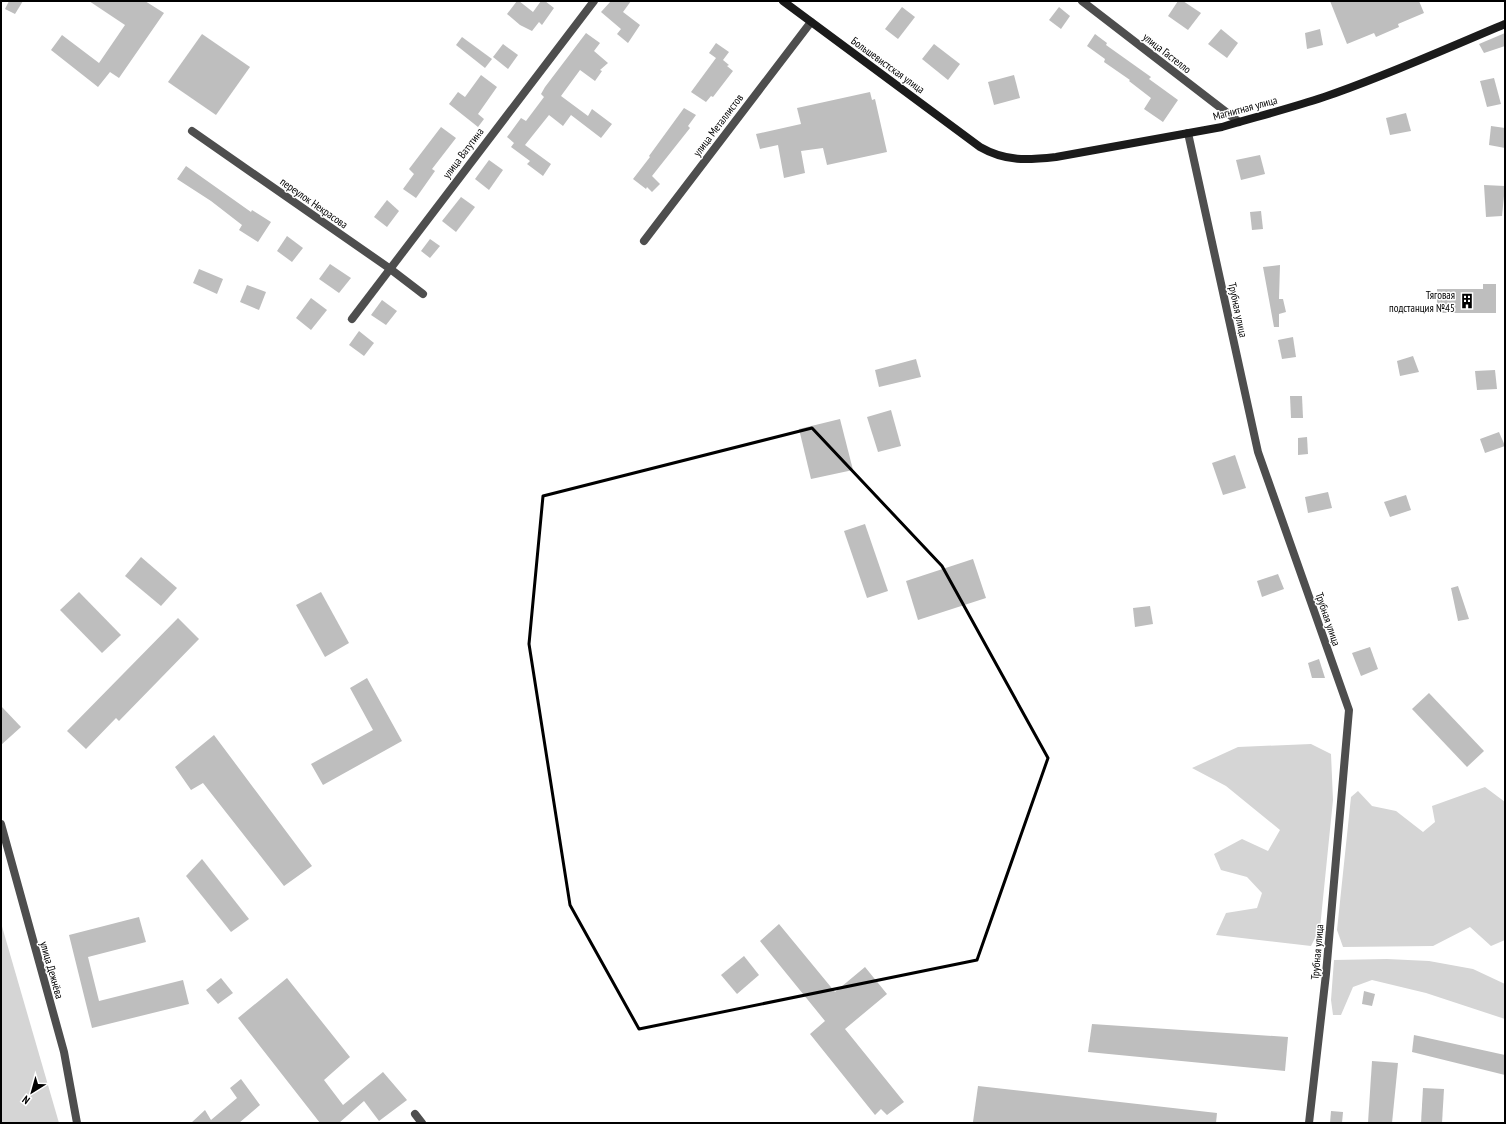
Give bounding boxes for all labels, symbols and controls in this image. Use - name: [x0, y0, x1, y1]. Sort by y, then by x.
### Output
- street label: улица Гастелло: [1140, 30, 1194, 76]
- street label: Большевистская улица: [848, 34, 928, 96]
- street label: улица Металлистов: [690, 91, 746, 159]
- street label: Магнитная улица: [1211, 93, 1279, 123]
- street label: улица Ватутина: [439, 125, 487, 181]
- street label: переулок Некрасова: [277, 174, 351, 232]
- street label: Трубная улица: [1225, 281, 1251, 339]
- place label: Тяговая подстанция №45: [1389, 288, 1455, 315]
- building icon: Тяговая подстанция №45: [1458, 292, 1476, 310]
- street label: Трубная улица: [1312, 590, 1344, 648]
- street label: Трубная улица: [1308, 924, 1326, 980]
- street label: улица Дежнёва: [37, 940, 67, 1000]
- north arrow: [12, 1072, 52, 1112]
- text: N: [19, 1093, 33, 1107]

